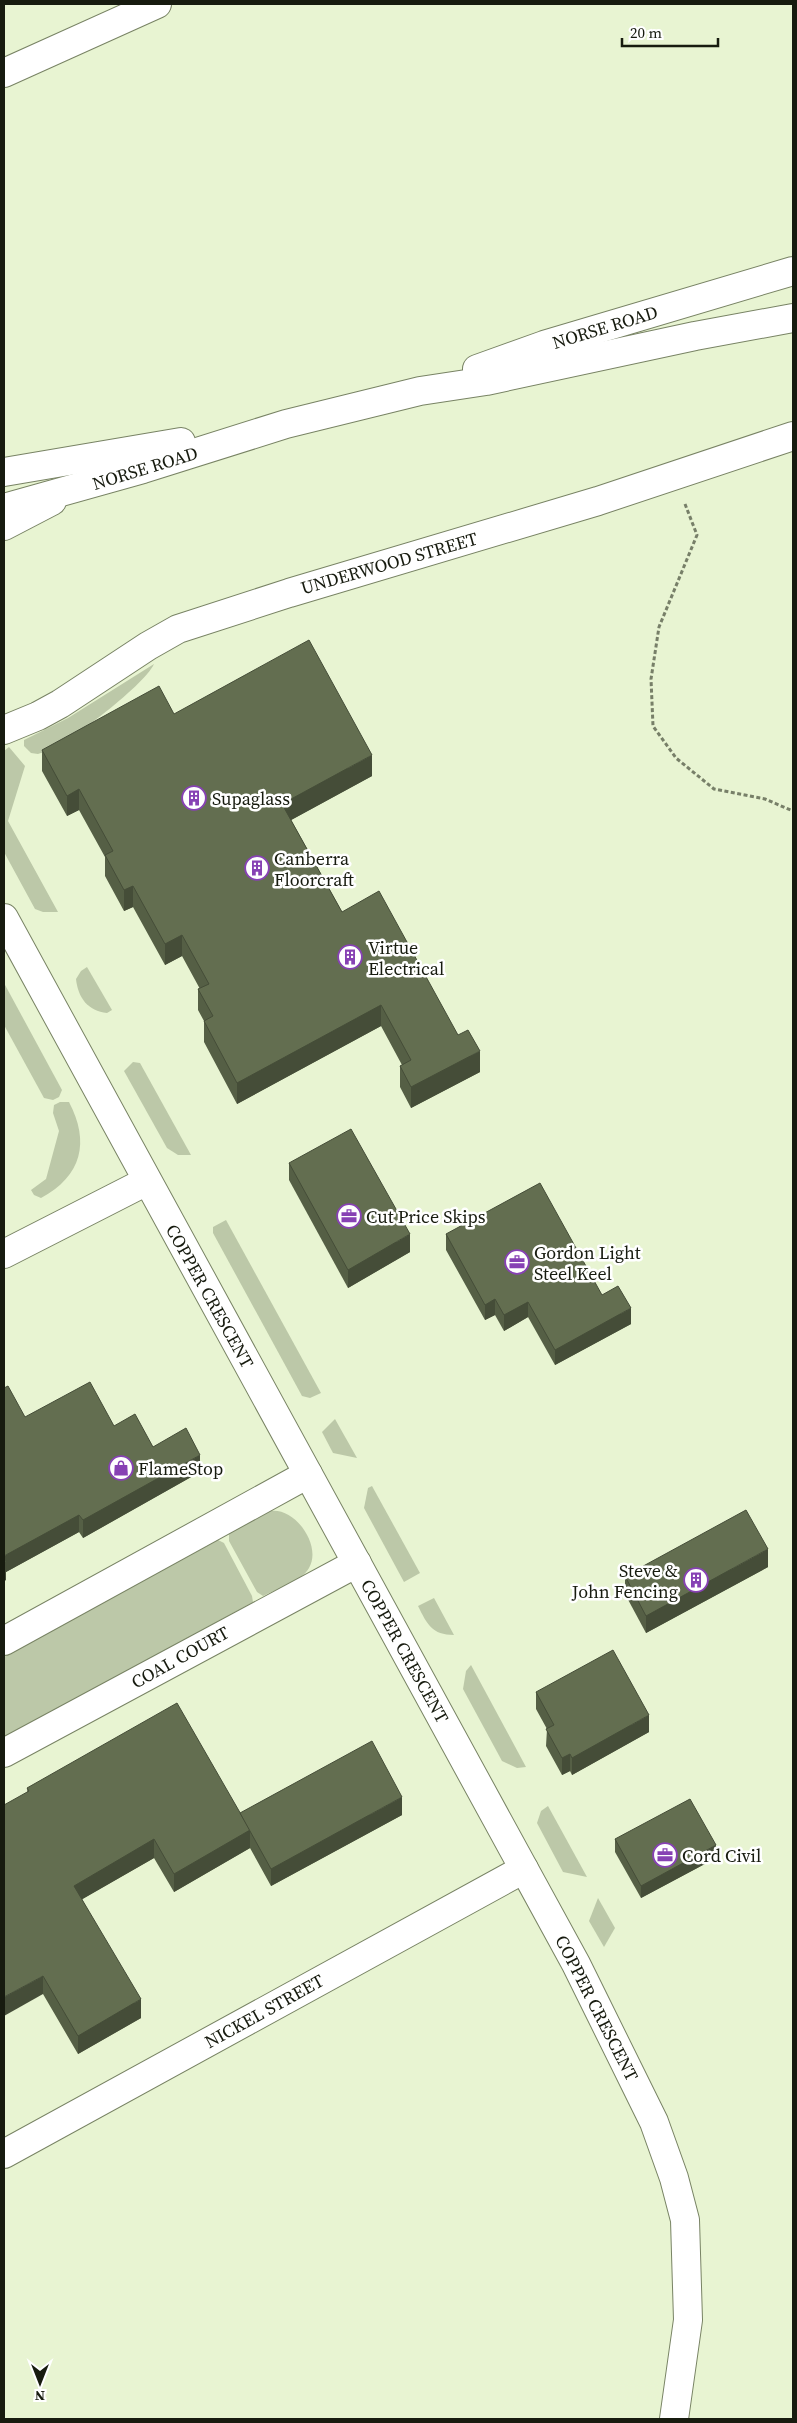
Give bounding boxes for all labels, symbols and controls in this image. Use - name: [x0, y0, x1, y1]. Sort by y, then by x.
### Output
- scale bar: [622, 15, 718, 47]
- text: 20 m: [630, 22, 662, 43]
- street label: NORSE ROAD: [549, 299, 661, 355]
- street label: NORSE ROAD: [89, 440, 201, 496]
- street label: UNDERWOOD STREET: [298, 526, 480, 600]
- building icon: Supaglass: [181, 785, 207, 811]
- place label: Supaglass: [212, 786, 290, 811]
- place label: Canberra Floorcraft: [274, 846, 354, 892]
- building icon: Canberra Floorcraft: [244, 855, 270, 881]
- place label: Virtue Electrical: [368, 935, 444, 981]
- building icon: Virtue Electrical: [337, 944, 363, 970]
- office icon: Cut Price Skips: [336, 1203, 362, 1229]
- place label: Cut Price Skips: [366, 1204, 486, 1229]
- street label: COPPER CRESCENT: [160, 1220, 260, 1372]
- place label: Gordon Light Steel Keel: [534, 1240, 641, 1286]
- office icon: Gordon Light Steel Keel: [504, 1249, 530, 1275]
- shop icon: FlameStop: [108, 1455, 134, 1481]
- place label: FlameStop: [138, 1456, 223, 1481]
- place label: Steve & John Fencing: [571, 1558, 678, 1604]
- building icon: Steve & John Fencing: [683, 1567, 709, 1593]
- street label: COPPER CRESCENT: [355, 1575, 455, 1727]
- street label: COAL COURT: [126, 1620, 234, 1694]
- office icon: Cord Civil: [652, 1842, 678, 1868]
- place label: Cord Civil: [682, 1843, 761, 1868]
- street label: COPPER CRESCENT: [549, 1931, 645, 2085]
- street label: NICKEL STREET: [200, 1968, 328, 2054]
- north arrow: [15, 2358, 65, 2408]
- text: N: [35, 2386, 45, 2406]

